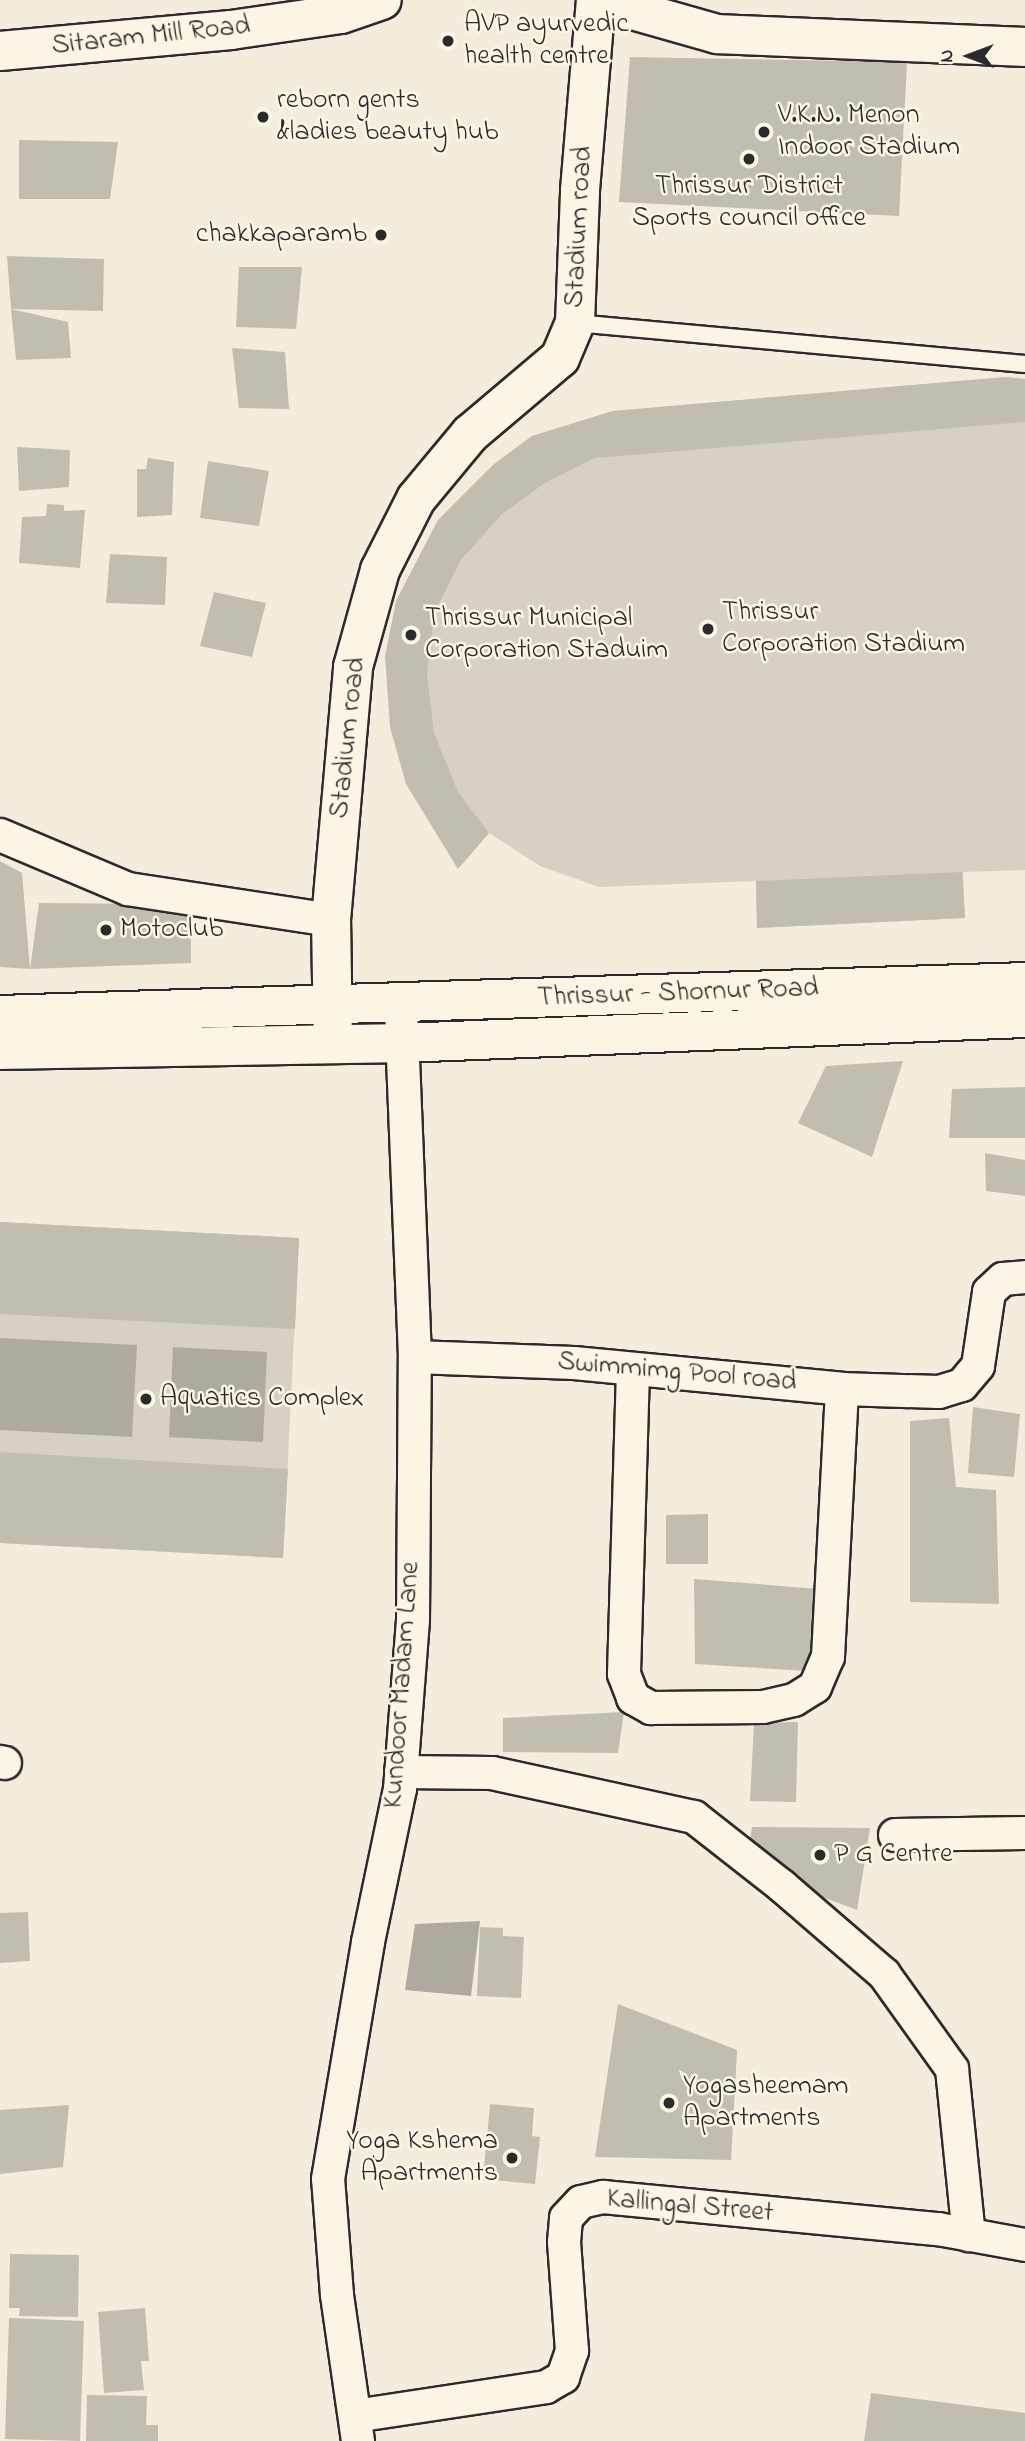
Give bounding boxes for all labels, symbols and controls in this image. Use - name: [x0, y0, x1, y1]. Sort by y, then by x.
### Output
- place label: AVP ayurvedic health centre: [464, 8, 629, 74]
- street label: Sitaram Mill Road: [50, 10, 252, 64]
- north arrow: [934, 21, 1004, 91]
- marker: AVP ayurvedic health centre: [438, 31, 458, 51]
- text: N: [934, 50, 961, 62]
- place label: reborn gents &ladies beauty hub: [277, 84, 499, 150]
- place label: V.K.N. Menon Indoor Stadium: [778, 99, 960, 165]
- marker: reborn gents &ladies beauty hub: [255, 109, 271, 125]
- marker: V.K.N. Menon Indoor Stadium: [756, 124, 772, 140]
- street label: Stadium road: [559, 145, 601, 309]
- marker: Thrissur District Sports council office: [741, 151, 757, 167]
- place label: Thrissur District Sports council office: [632, 170, 866, 236]
- place label: chakkaparamb: [196, 218, 367, 252]
- marker: chakkaparamb: [373, 227, 389, 243]
- place label: Thrissur Corporation Stadium: [722, 596, 965, 662]
- place label: Thrissur Municipal Corporation Staduim: [425, 602, 668, 668]
- marker: Thrissur Corporation Stadium: [700, 621, 716, 637]
- marker: Thrissur Municipal Corporation Staduim: [403, 627, 419, 643]
- street label: Stadium road: [324, 656, 374, 820]
- place label: Motoclub: [120, 913, 223, 947]
- marker: Motoclub: [98, 922, 114, 938]
- street label: Thrissur - Shornur Road: [537, 972, 819, 1016]
- street label: Swimmimg Pool road: [556, 1346, 798, 1400]
- place label: Aquatics Complex: [160, 1382, 364, 1416]
- marker: Aquatics Complex: [138, 1391, 154, 1407]
- street label: Kundoor Madam Lane: [378, 1560, 428, 1810]
- place label: P G Centre: [834, 1838, 952, 1872]
- marker: P G Centre: [812, 1847, 828, 1863]
- place label: Yogasheemam Apartments: [683, 2070, 849, 2136]
- marker: Yogasheemam Apartments: [661, 2095, 677, 2111]
- place label: Yoga Kshema Apartments: [346, 2125, 498, 2191]
- marker: Yoga Kshema Apartments: [504, 2150, 520, 2166]
- street label: Kallingal Street: [605, 2183, 775, 2231]

